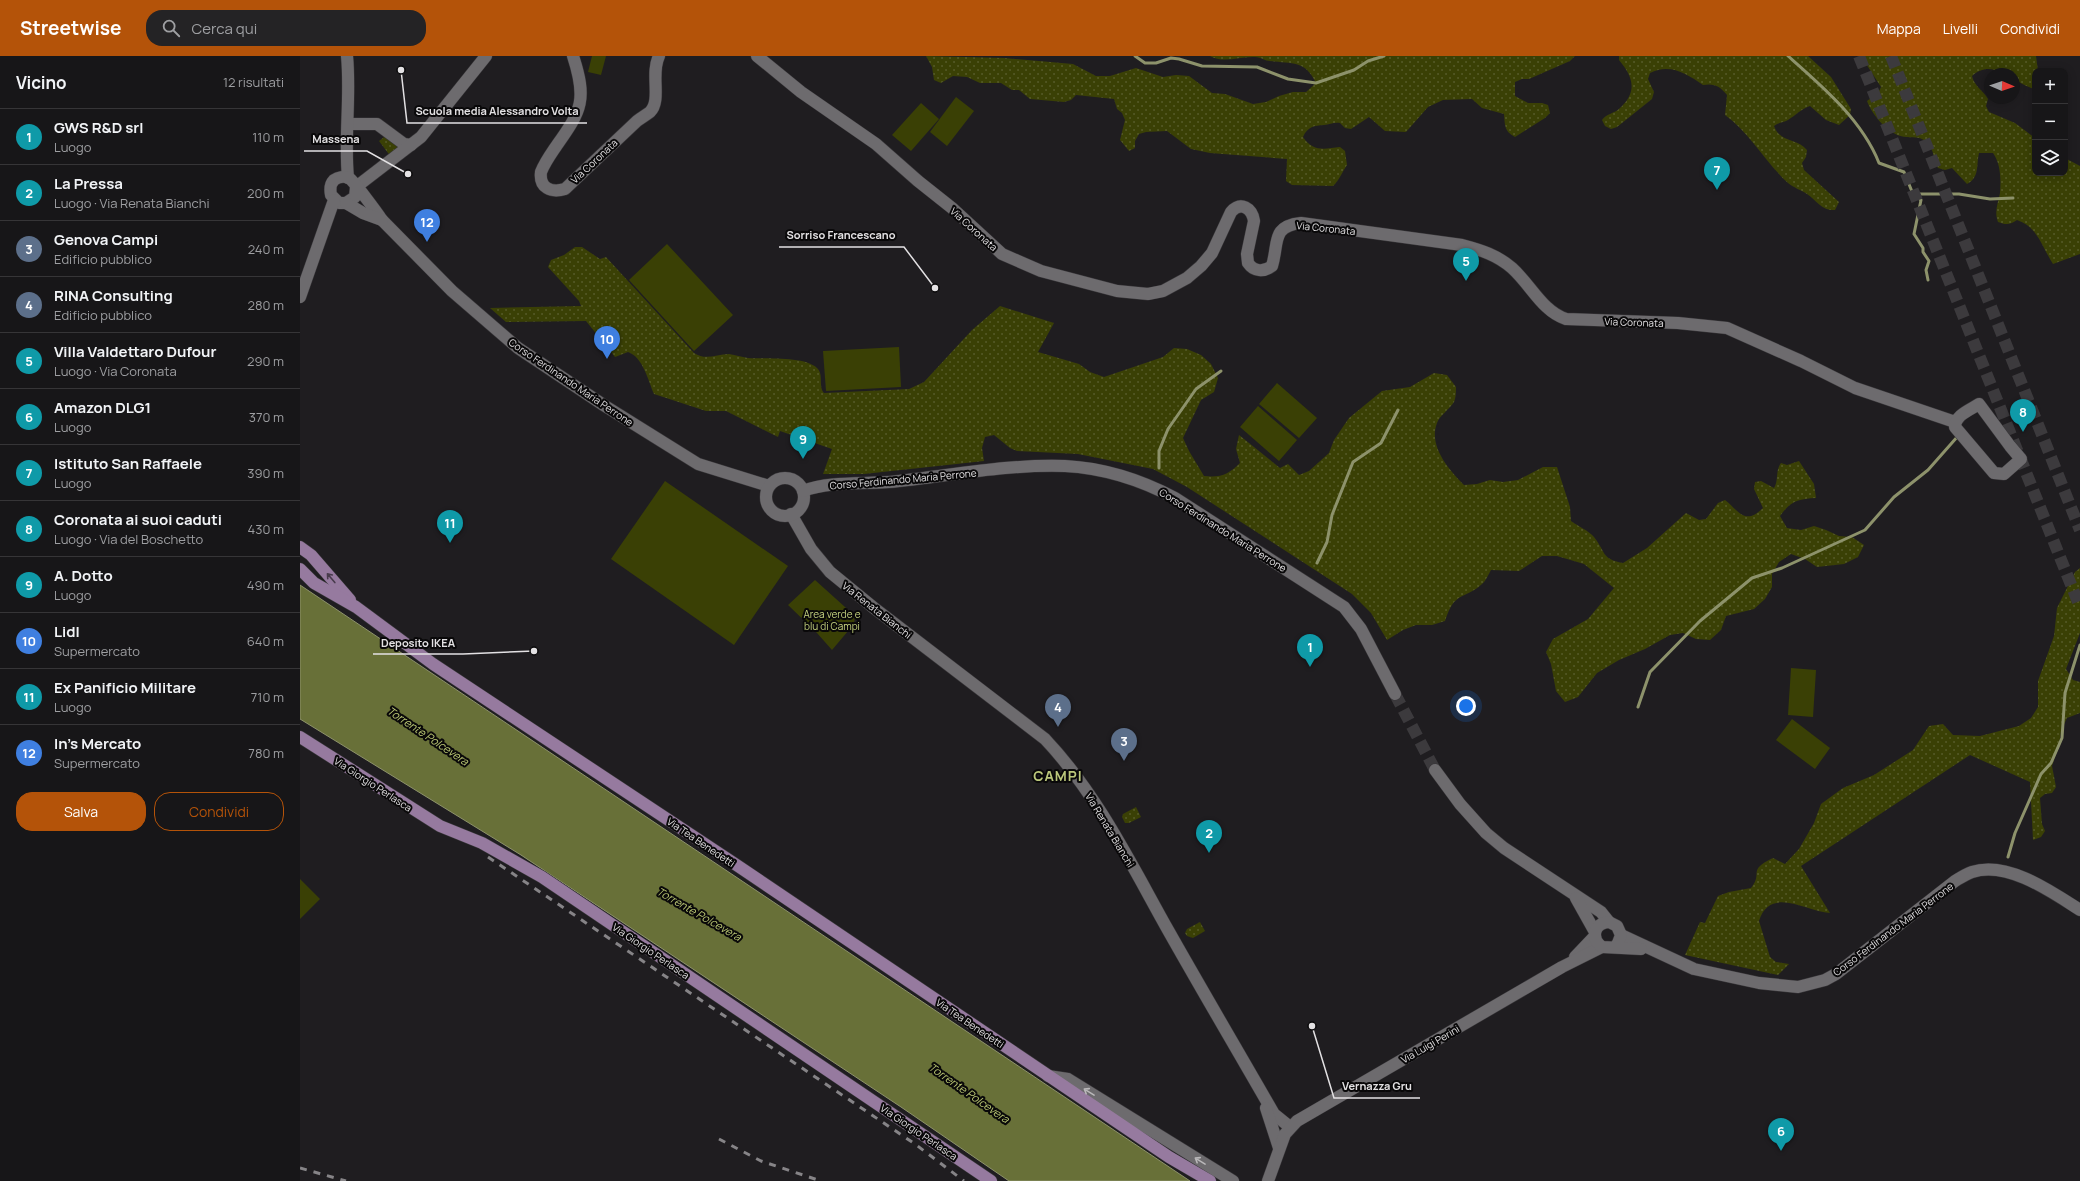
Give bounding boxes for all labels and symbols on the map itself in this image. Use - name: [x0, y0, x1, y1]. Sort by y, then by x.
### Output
- north arrow: [1984, 68, 2020, 104]
- callout: Scuola media Alessandro Volta: [407, 100, 587, 123]
- text: Scuola media Alessandro Volta: [415, 103, 579, 118]
- callout: Massena: [304, 128, 367, 151]
- text: Massena: [312, 131, 360, 146]
- street label: Via Coronata: [568, 136, 620, 186]
- pin: 7: [1704, 157, 1730, 190]
- street label: Via Coronata: [947, 204, 1001, 254]
- pin: 12: [414, 209, 440, 242]
- street label: Via Coronata: [1296, 218, 1356, 238]
- callout: Sorriso Francescano: [779, 224, 904, 247]
- text: Sorriso Francescano: [787, 227, 896, 242]
- pin: 5: [1453, 248, 1479, 281]
- street label: Via Coronata: [1604, 314, 1664, 330]
- pin: 10: [594, 326, 620, 359]
- street label: Corso Ferdinando Maria Perrone: [506, 335, 636, 429]
- pin: 8: [2010, 399, 2036, 432]
- pin: 9: [790, 426, 816, 459]
- street label: Corso Ferdinando Maria Perrone: [829, 466, 977, 492]
- street label: Corso Ferdinando Maria Perrone: [1157, 485, 1289, 575]
- pin: 11: [437, 510, 463, 543]
- one-way arrow: [326, 572, 335, 583]
- street label: Via Renata Bianchi: [839, 578, 915, 642]
- park label: Area verde e blu di Campi: [804, 607, 861, 633]
- callout: Deposito IKEA: [373, 631, 463, 654]
- pin: 1: [1297, 634, 1323, 667]
- text: Deposito IKEA: [381, 635, 456, 650]
- pin: 4: [1045, 694, 1071, 727]
- your location: [1456, 696, 1476, 716]
- water label: Torrente Polcevera: [385, 703, 473, 769]
- pin: 3: [1111, 728, 1137, 761]
- street label: Via Giorgio Perlasca: [331, 754, 415, 814]
- district label: CAMPI: [1033, 766, 1083, 785]
- street label: Via Renata Bianchi: [1082, 790, 1138, 870]
- street label: Via Tea Benedetti: [664, 814, 738, 870]
- pin: 2: [1196, 820, 1222, 853]
- street label: Corso Ferdinando Maria Perrone: [1830, 879, 1956, 979]
- water label: Torrente Polcevera: [654, 883, 745, 944]
- street label: Via Giorgio Perlasca: [610, 920, 692, 982]
- street label: Via Tea Benedetti: [933, 995, 1007, 1051]
- street label: Via Luigi Perini: [1398, 1022, 1462, 1066]
- water label: Torrente Polcevera: [926, 1059, 1013, 1127]
- callout: Vernazza Gru: [1334, 1075, 1420, 1098]
- text: Vernazza Gru: [1342, 1078, 1412, 1093]
- one-way arrow: [1083, 1088, 1095, 1096]
- street label: Via Giorgio Perlasca: [878, 1101, 960, 1163]
- pin: 6: [1768, 1118, 1794, 1151]
- one-way arrow: [1194, 1156, 1206, 1164]

